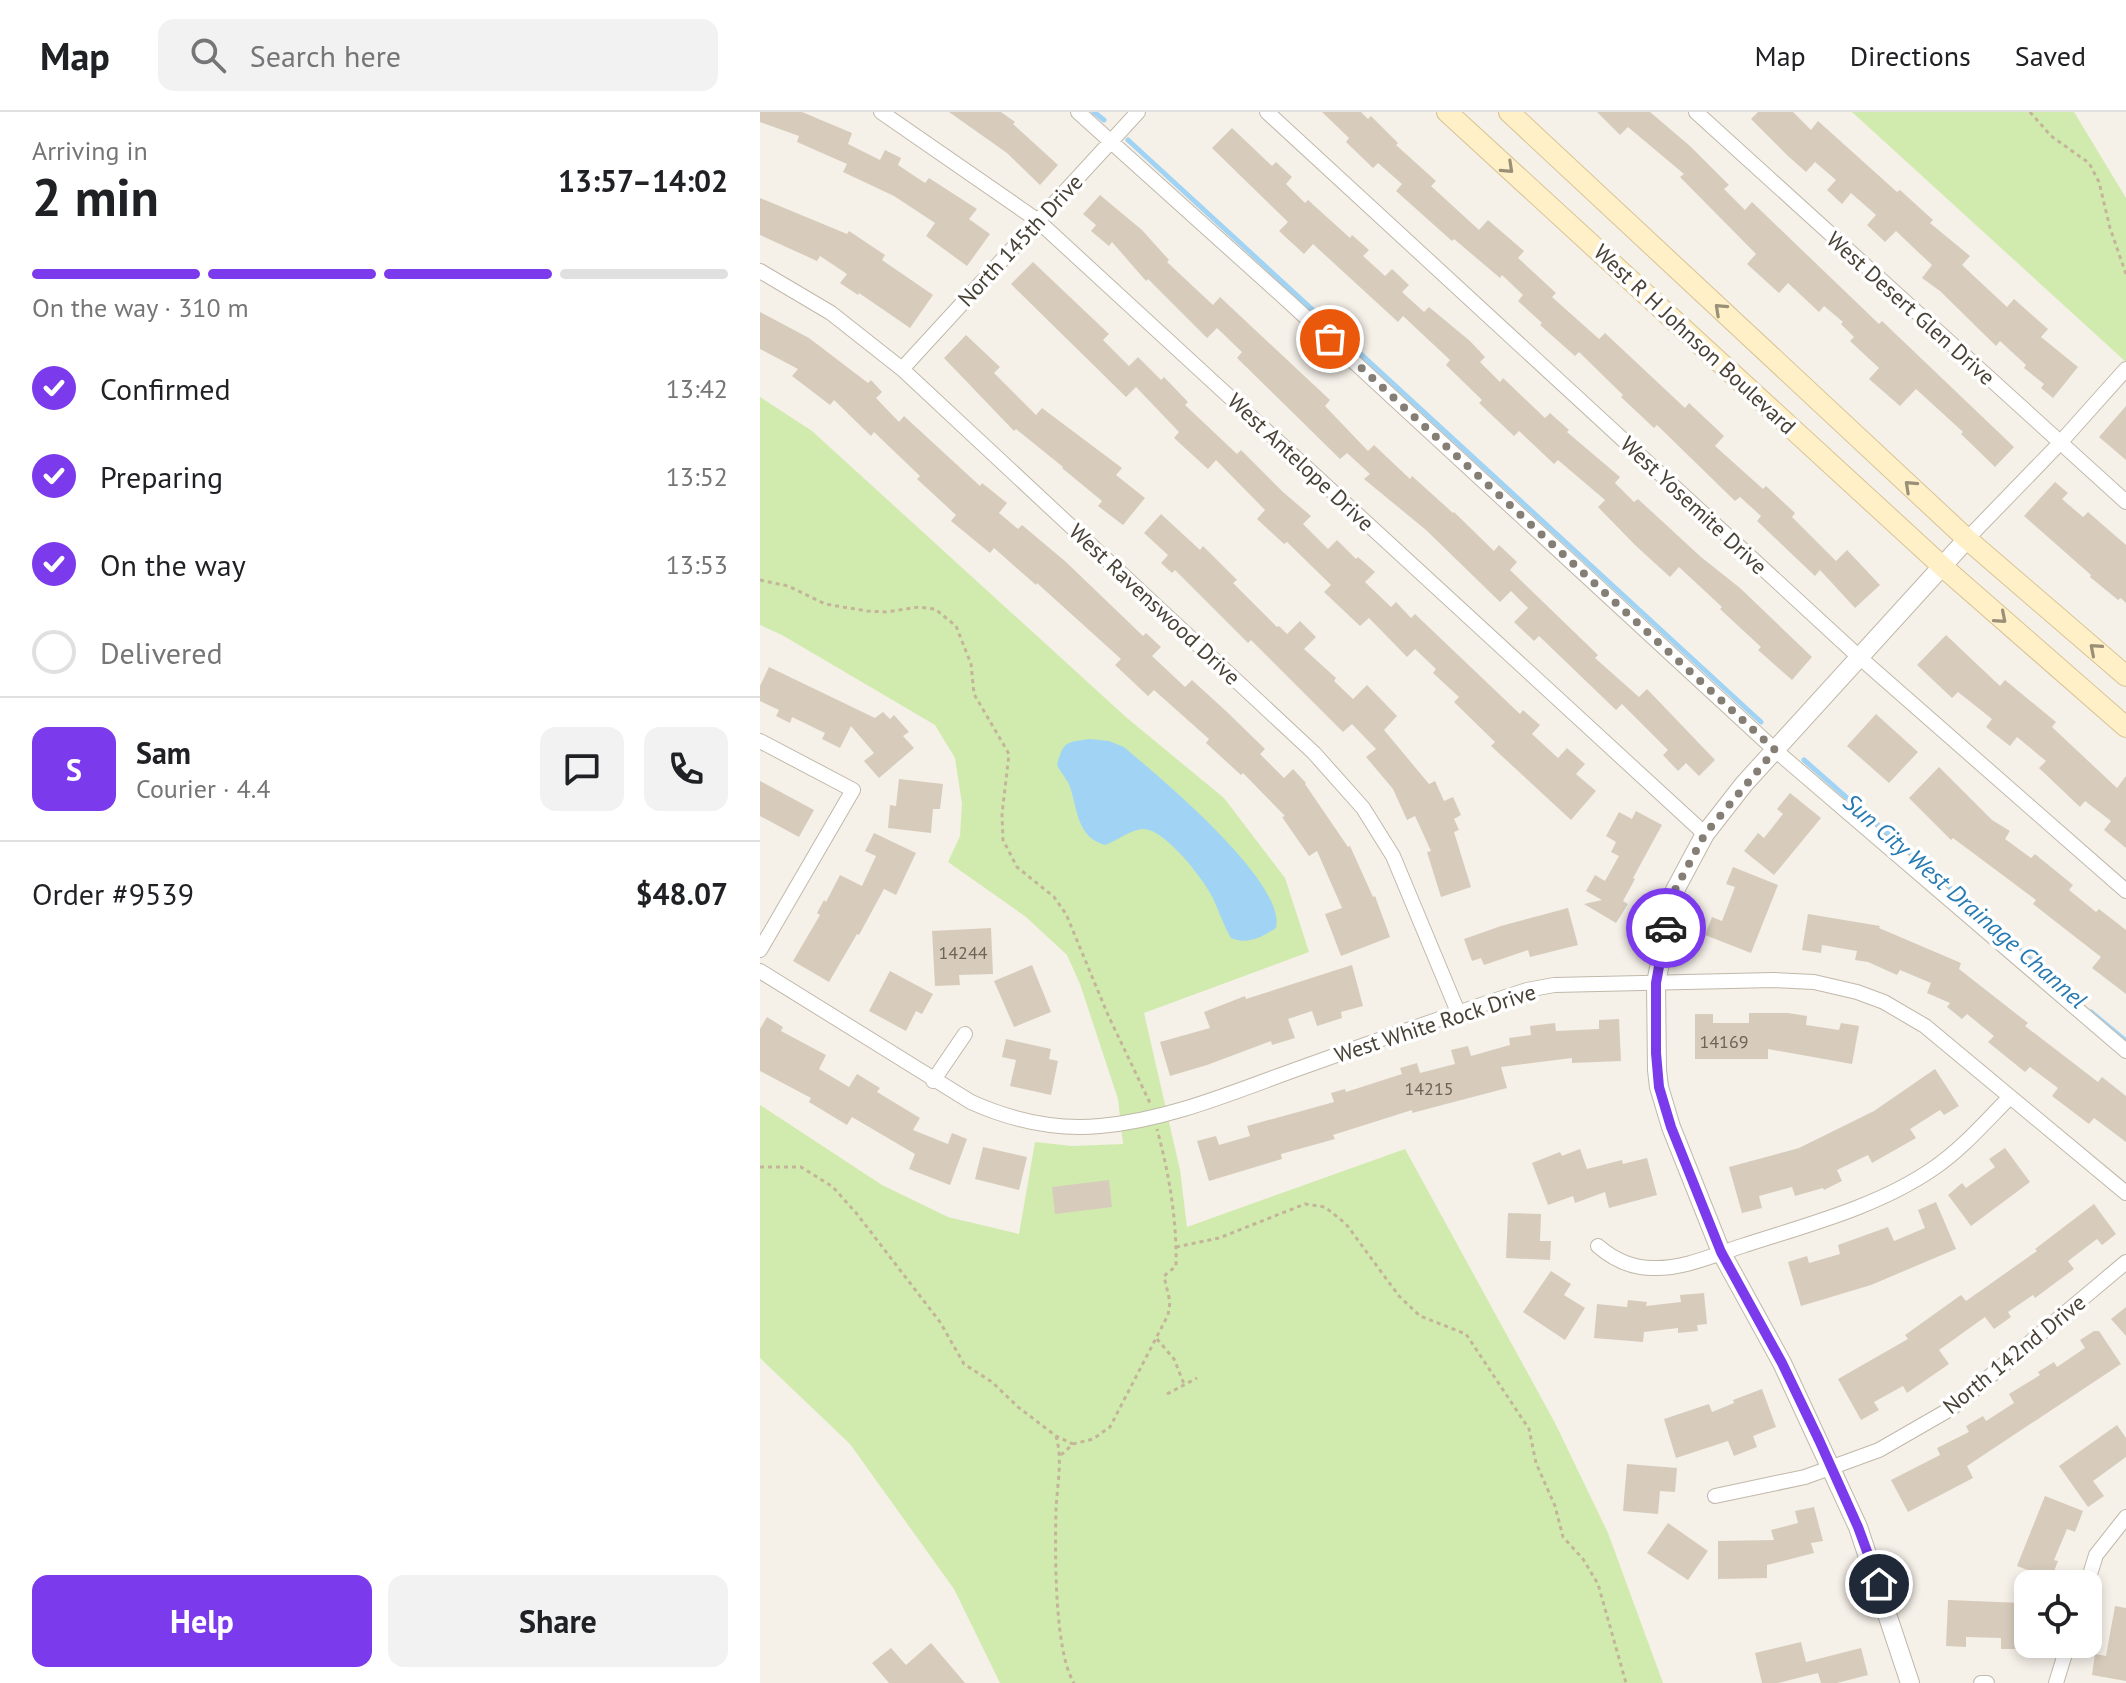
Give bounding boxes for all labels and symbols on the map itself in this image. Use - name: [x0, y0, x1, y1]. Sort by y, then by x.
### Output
- one-way arrow: [1499, 159, 1514, 173]
- street label: North 145th Drive: [952, 168, 1088, 312]
- street label: West Desert Glen Drive: [1821, 225, 2001, 391]
- street label: West R H Johnson Boulevard: [1588, 238, 1802, 440]
- one-way arrow: [1715, 303, 1729, 318]
- pin: [1296, 305, 1364, 373]
- street label: West Antelope Drive: [1222, 387, 1380, 537]
- street label: West Yosemite Drive: [1615, 430, 1773, 580]
- one-way arrow: [1905, 480, 1919, 495]
- street label: West Ravenswood Drive: [1063, 517, 1247, 691]
- one-way arrow: [1992, 609, 2007, 623]
- one-way arrow: [2089, 644, 2104, 659]
- water label: Sun City West Drainage Channel: [1837, 787, 2094, 1016]
- courier: [1626, 888, 1706, 968]
- house number: 14244: [938, 941, 988, 964]
- street label: West White Rock Drive: [1331, 977, 1539, 1069]
- house number: 14169: [1699, 1030, 1749, 1053]
- house number: 14215: [1404, 1077, 1454, 1100]
- street label: North 142nd Drive: [1937, 1288, 2091, 1420]
- pin: [1845, 1550, 1913, 1618]

